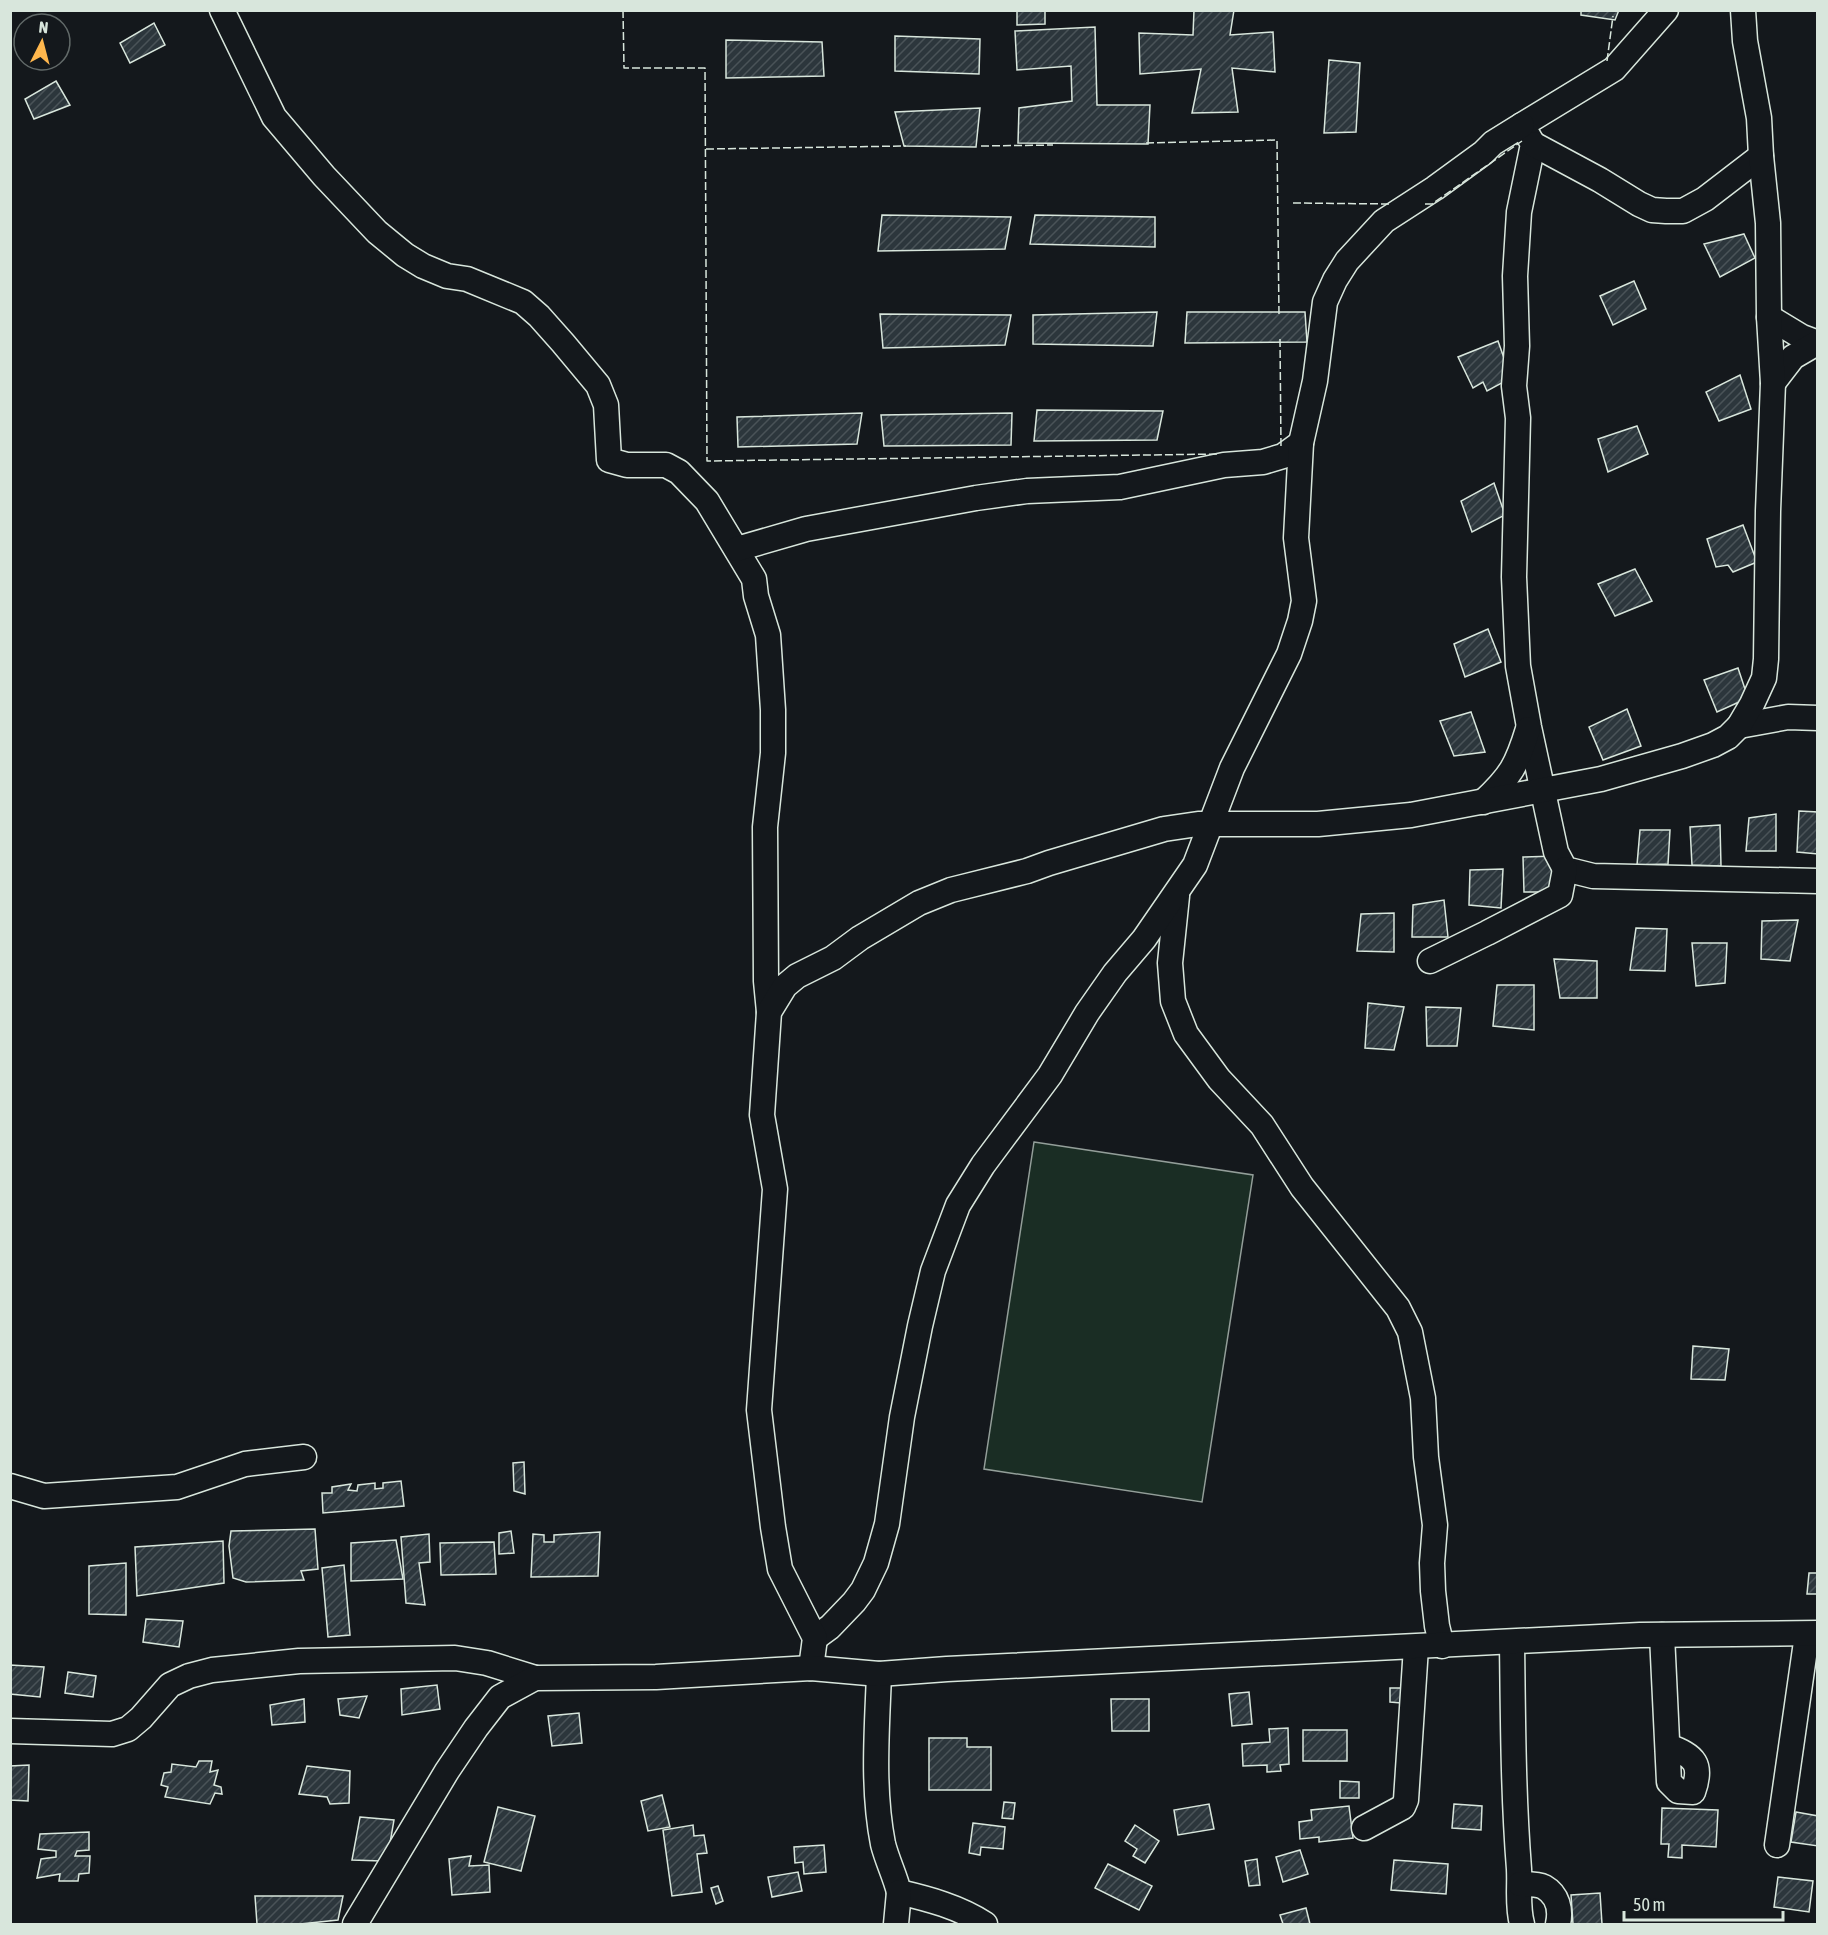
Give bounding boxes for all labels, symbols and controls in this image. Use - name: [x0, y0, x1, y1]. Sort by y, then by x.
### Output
- north arrow: [12, 12, 72, 72]
- text: N: [38, 18, 49, 37]
- scale bar: [1624, 1884, 1783, 1922]
- text: 50 m: [1633, 1894, 1665, 1915]

